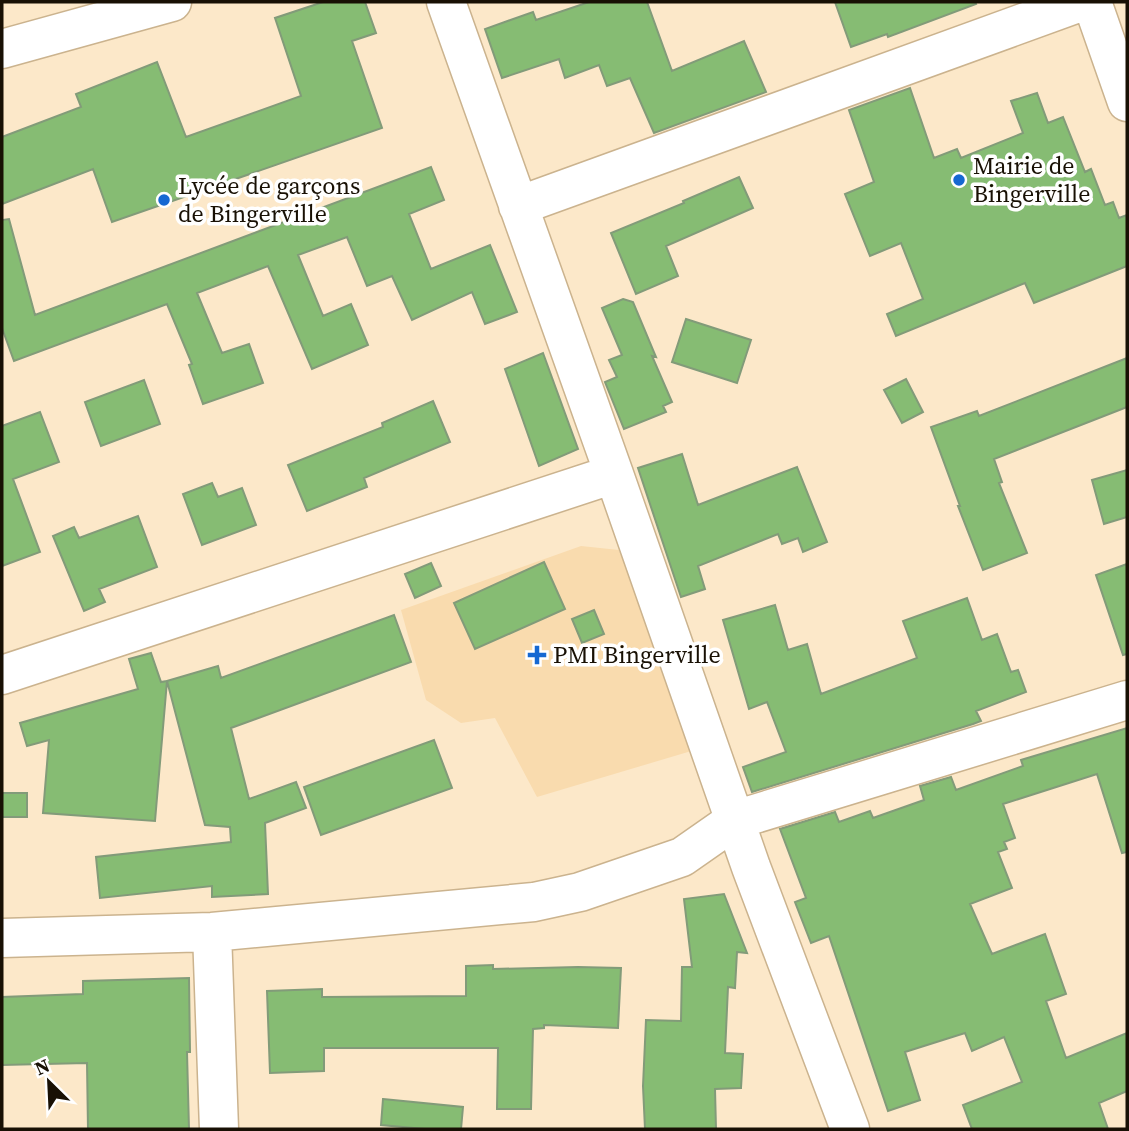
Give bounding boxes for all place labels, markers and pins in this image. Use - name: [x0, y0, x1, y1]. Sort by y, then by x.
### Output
- place label: Mairie de Bingerville: [973, 149, 1090, 210]
- place label: Lycée de garçons de Bingerville: [178, 169, 360, 230]
- marker: Mairie de Bingerville: [951, 172, 967, 188]
- marker: Lycée de garçons de Bingerville: [156, 192, 172, 208]
- place label: PMI Bingerville: [553, 638, 721, 671]
- marker: PMI Bingerville: [527, 645, 547, 665]

